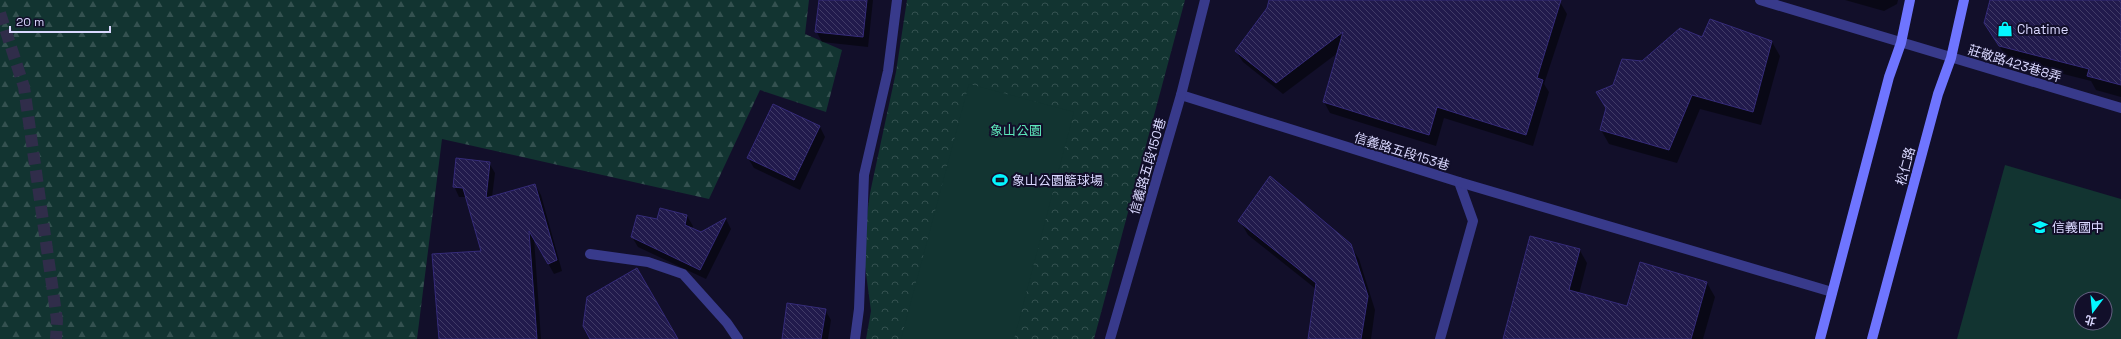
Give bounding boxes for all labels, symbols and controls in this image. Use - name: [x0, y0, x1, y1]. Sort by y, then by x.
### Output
- scale bar: [10, 8, 110, 34]
- text: 20 m: [16, 14, 44, 30]
- shop icon: Chatime: [1996, 20, 2014, 38]
- place label: Chatime: [2017, 21, 2068, 38]
- street label: 莊敬路423巷8弄: [1966, 41, 2064, 86]
- street label: 信義路五段150巷: [1126, 116, 1169, 216]
- park label: 象山公園: [990, 122, 1042, 139]
- street label: 信義路五段153巷: [1352, 129, 1452, 174]
- street label: 松仁路: [1892, 145, 1919, 187]
- sports icon: 象山公園籃球場: [991, 171, 1009, 189]
- place label: 象山公園籃球場: [1012, 172, 1103, 189]
- school or university icon: 信義國中: [2031, 218, 2049, 236]
- place label: 信義國中: [2052, 219, 2104, 236]
- north arrow: [2073, 291, 2113, 331]
- text: 北: [2083, 312, 2097, 329]

